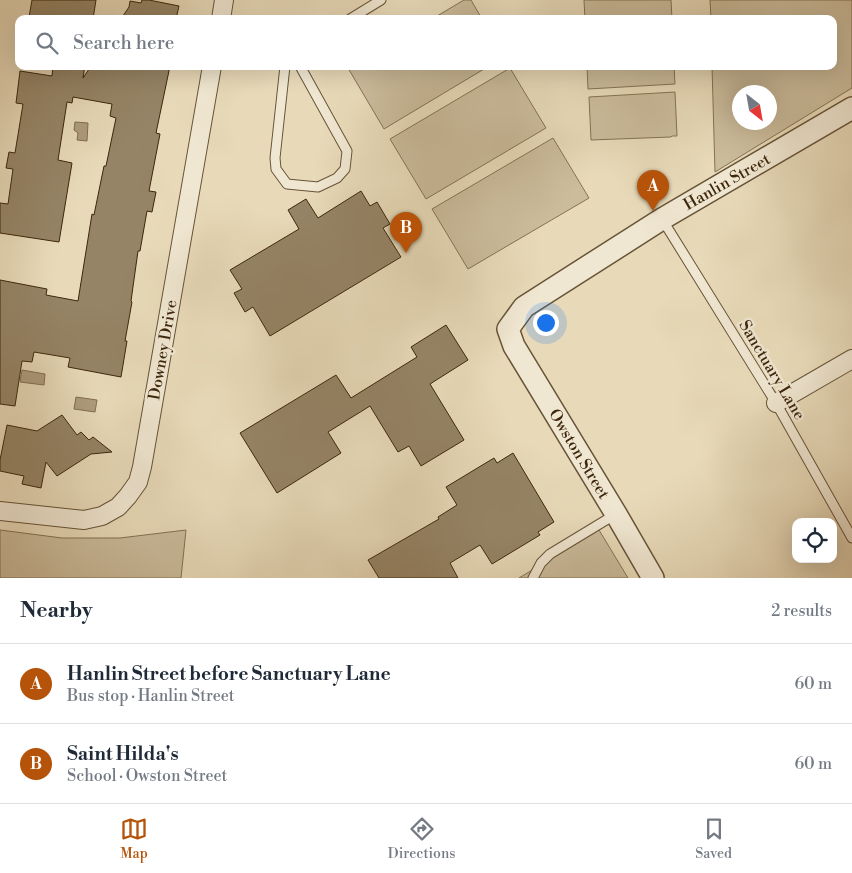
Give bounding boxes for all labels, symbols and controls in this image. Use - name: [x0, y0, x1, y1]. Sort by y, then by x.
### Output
- search box: [15, 15, 837, 70]
- icon: search: [33, 29, 61, 57]
- text: Search here: [73, 31, 174, 55]
- north arrow: [732, 85, 777, 130]
- street label: Hanlin Street: [680, 149, 774, 215]
- pin: A: [637, 170, 669, 211]
- pin: B: [390, 212, 422, 253]
- street label: Downey Drive: [144, 298, 182, 402]
- your location: [533, 310, 559, 336]
- street label: Sanctuary Lane: [734, 317, 810, 423]
- street label: Owston Street: [544, 405, 614, 503]
- map controls: [792, 518, 837, 563]
- button: locate: [792, 518, 837, 563]
- text: Nearby: [20, 598, 93, 624]
- text: 2 results: [771, 601, 832, 621]
- text: Hanlin Street before Sanctuary Lane: [67, 662, 391, 686]
- text: A: [30, 674, 42, 694]
- text: 60 m: [794, 674, 832, 694]
- text: Bus stop · Hanlin Street: [67, 686, 235, 706]
- text: Saint Hilda's: [67, 742, 179, 766]
- text: B: [30, 754, 42, 774]
- text: 60 m: [794, 754, 832, 774]
- text: School · Owston Street: [67, 766, 227, 786]
- tab: Map: [120, 815, 148, 863]
- tab: Directions: [388, 815, 455, 863]
- tab: Saved: [695, 815, 732, 863]

